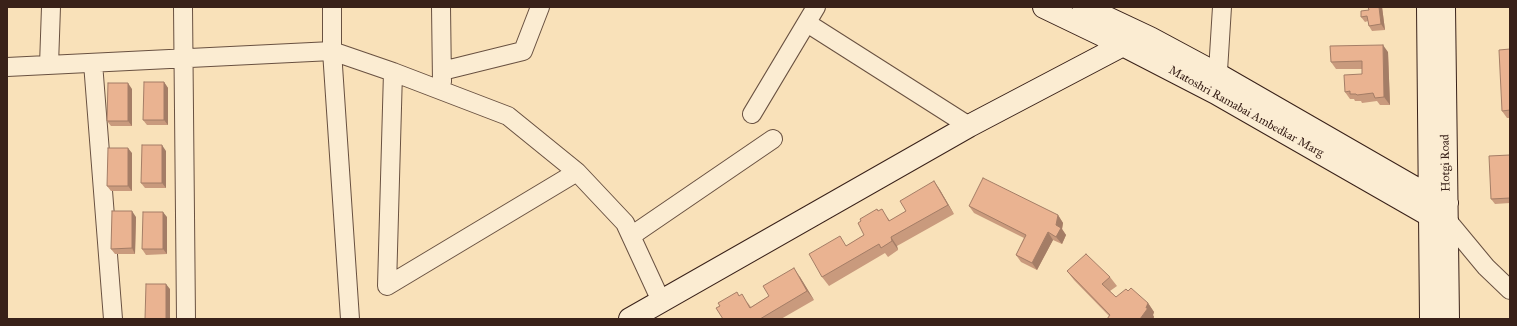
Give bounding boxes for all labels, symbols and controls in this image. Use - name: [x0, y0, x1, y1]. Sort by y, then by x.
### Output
- street label: Matoshri Ramabai Ambedkar Marg: [1166, 63, 1326, 161]
- street label: Hotgi Road: [1438, 134, 1454, 192]

